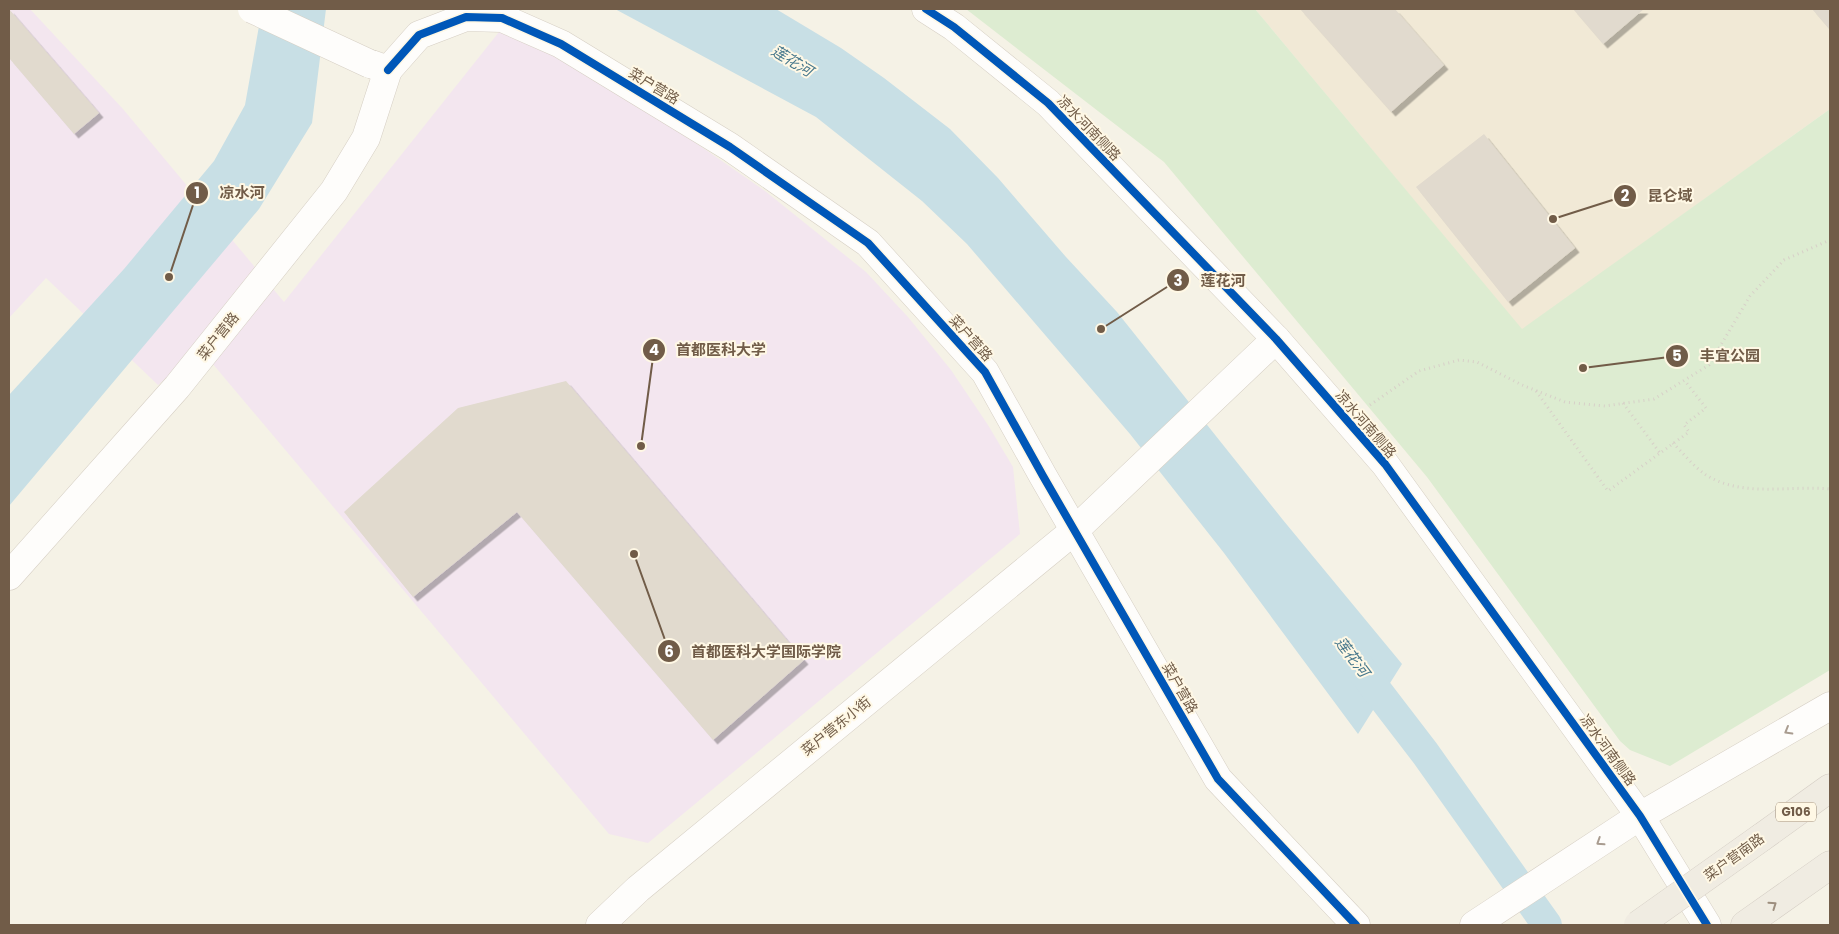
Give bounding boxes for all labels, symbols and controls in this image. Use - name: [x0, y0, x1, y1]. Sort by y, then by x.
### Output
- water label: 莲花河: [768, 40, 820, 83]
- street label: 菜户营路: [625, 63, 683, 109]
- street label: 凉水河南侧路: [1053, 91, 1125, 165]
- callout: 凉水河: [184, 178, 274, 208]
- callout: 昆仑域: [1612, 181, 1702, 211]
- text: 1: [194, 182, 200, 203]
- text: 凉水河: [219, 182, 265, 203]
- text: 2: [1621, 185, 1630, 206]
- text: 昆仑域: [1647, 185, 1693, 206]
- callout: 莲花河: [1165, 265, 1255, 295]
- text: 3: [1173, 270, 1183, 291]
- text: 莲花河: [1200, 270, 1246, 291]
- street label: 菜户营路: [193, 308, 243, 364]
- street label: 菜户营路: [945, 311, 997, 365]
- callout: 首都医科大学: [641, 335, 776, 365]
- text: 4: [649, 339, 659, 360]
- text: 首都医科大学: [676, 339, 766, 360]
- callout: 丰宜公园: [1665, 341, 1770, 371]
- text: 5: [1672, 345, 1682, 366]
- text: 丰宜公园: [1700, 345, 1760, 366]
- street label: 凉水河南侧路: [1331, 386, 1401, 462]
- water label: 莲花河: [1330, 632, 1376, 683]
- callout: 首都医科大学国际学院: [656, 636, 851, 666]
- text: 6: [664, 641, 674, 662]
- text: 首都医科大学国际学院: [691, 641, 841, 662]
- street label: 菜户营路: [1157, 659, 1203, 717]
- street label: 菜户营东小街: [797, 692, 875, 760]
- street label: 凉水河南侧路: [1575, 710, 1641, 790]
- one-way arrow: [1784, 724, 1793, 734]
- road number: G106: [1776, 802, 1816, 822]
- street label: 菜户营南路: [1700, 828, 1768, 886]
- one-way arrow: [1596, 836, 1605, 846]
- one-way arrow: [1767, 902, 1777, 911]

